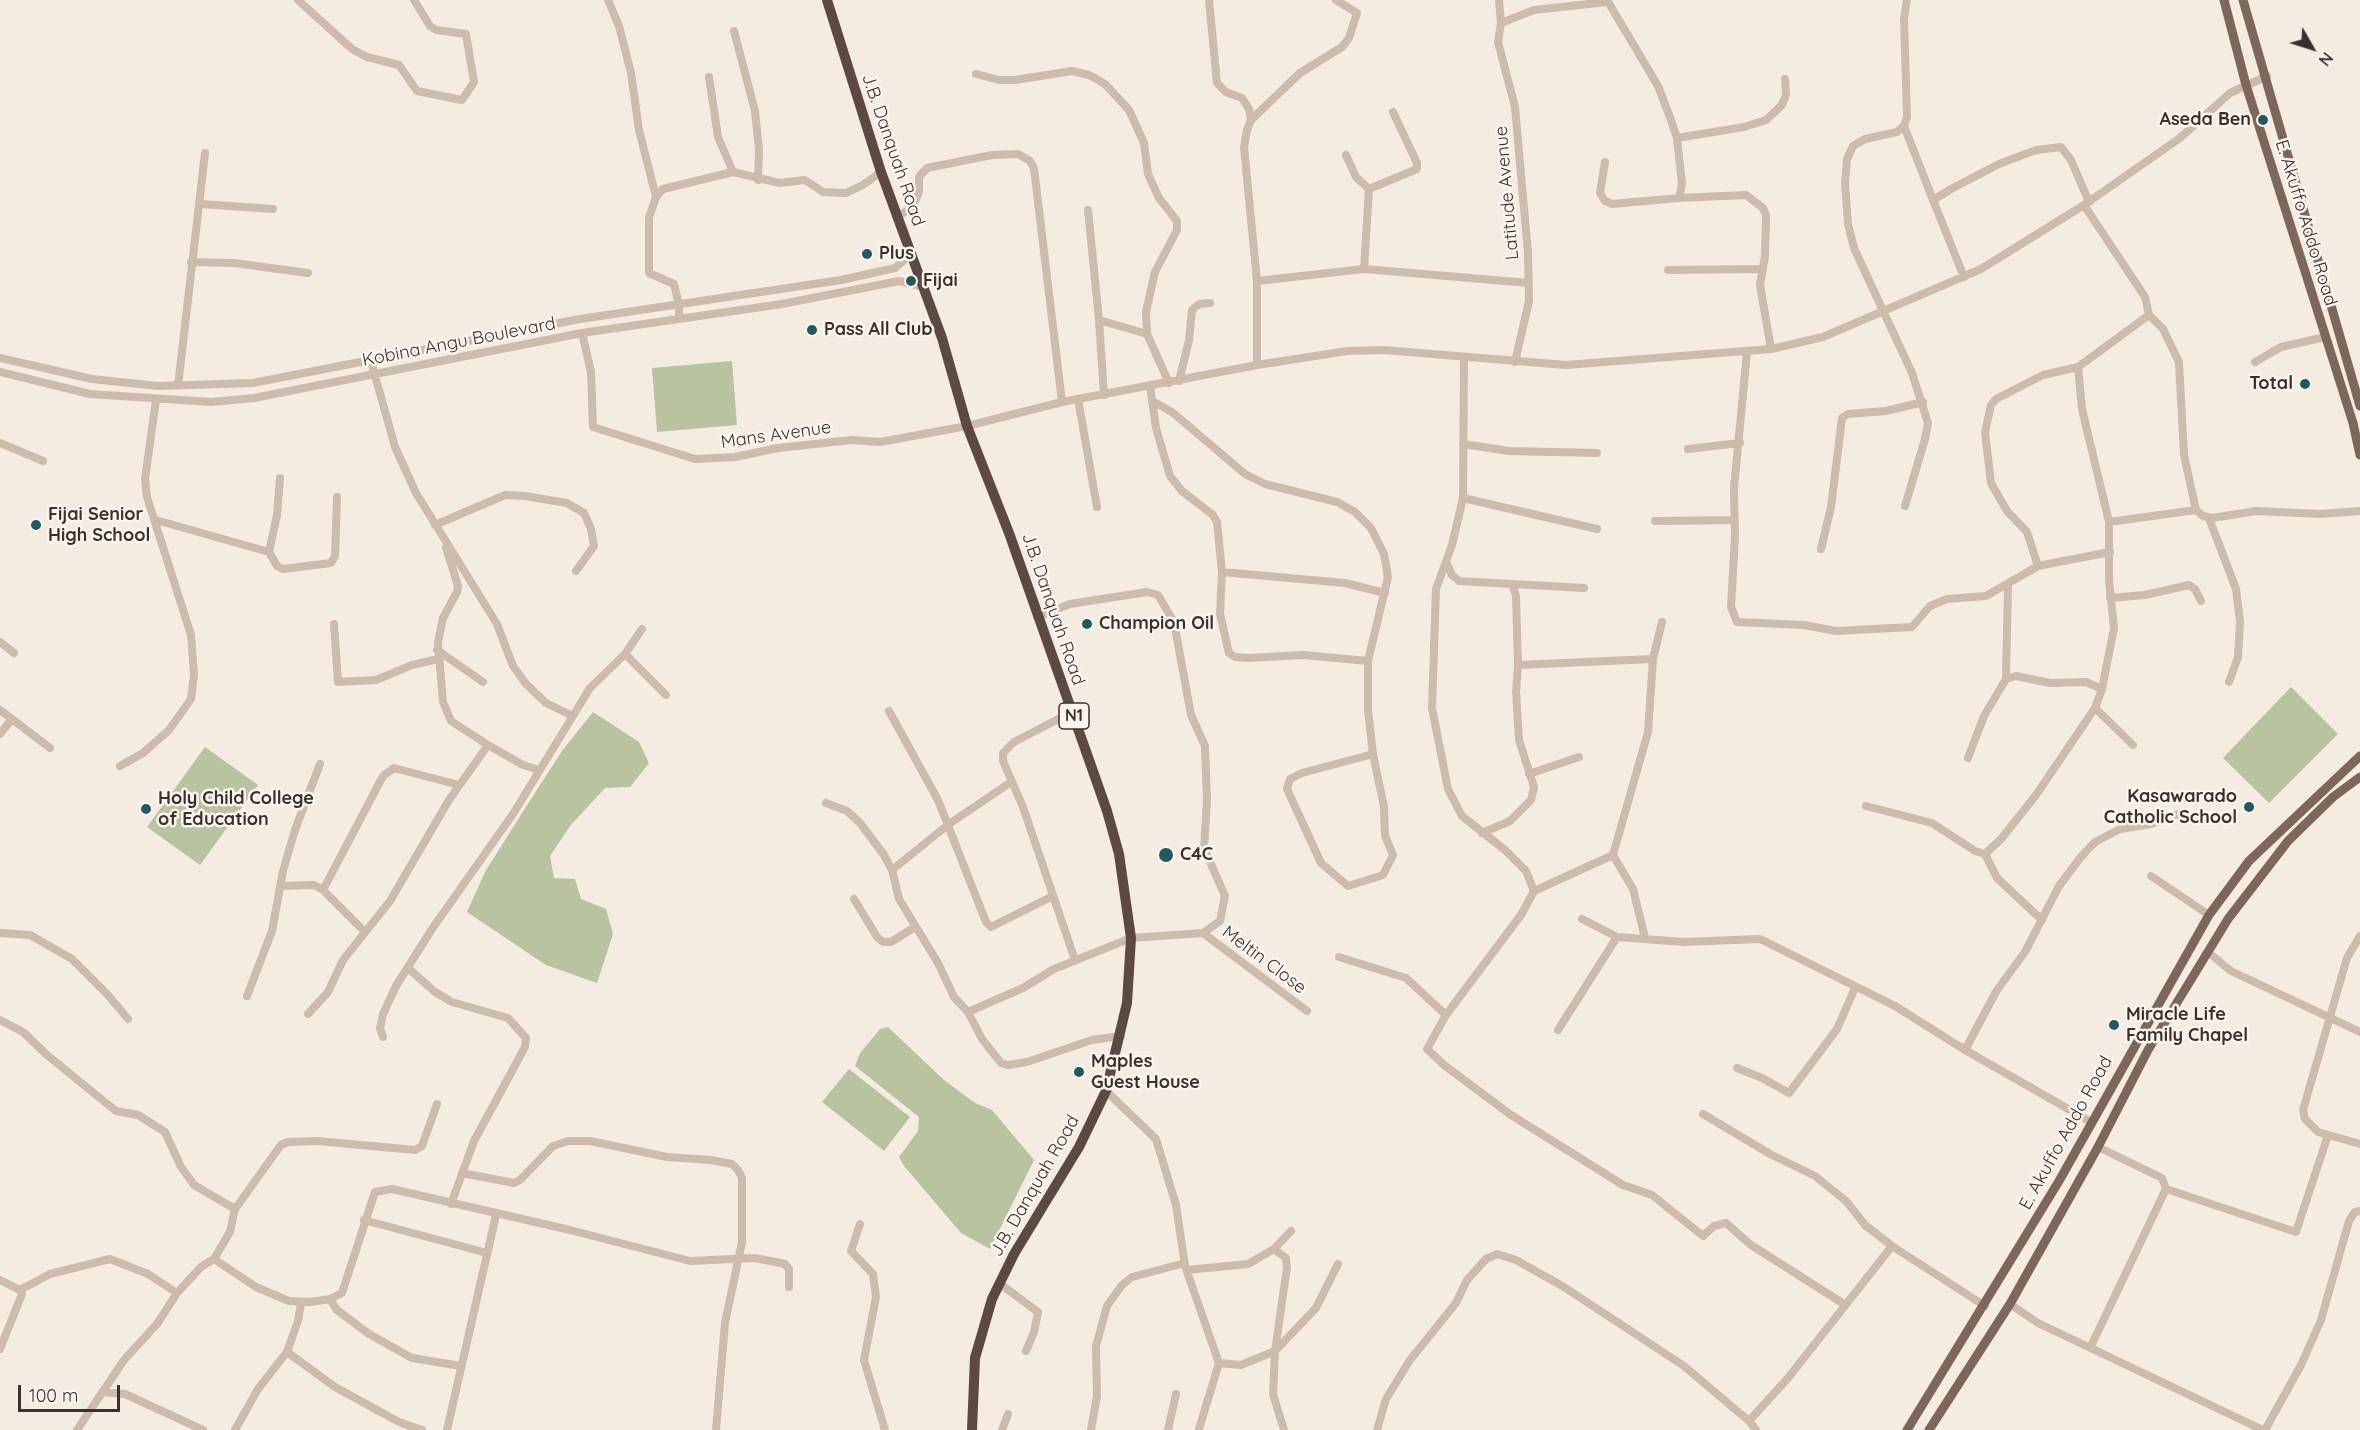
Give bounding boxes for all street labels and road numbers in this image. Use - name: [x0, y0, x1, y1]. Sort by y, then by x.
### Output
- street label: J.B. Danquah Road: [857, 71, 929, 229]
- street label: Latitude Avenue: [1490, 125, 1524, 261]
- street label: E. Akuffo Addo Road: [2270, 137, 2342, 309]
- street label: Kobina Angu Boulevard: [360, 313, 558, 371]
- street label: Mans Avenue: [719, 417, 833, 453]
- street label: J.B. Danquah Road: [1017, 530, 1089, 688]
- road number: N1: [1059, 703, 1089, 729]
- street label: Meltin Close: [1218, 921, 1310, 999]
- street label: E. Akuffo Addo Road: [2015, 1052, 2117, 1214]
- street label: J.B. Danquah Road: [986, 1112, 1084, 1260]

